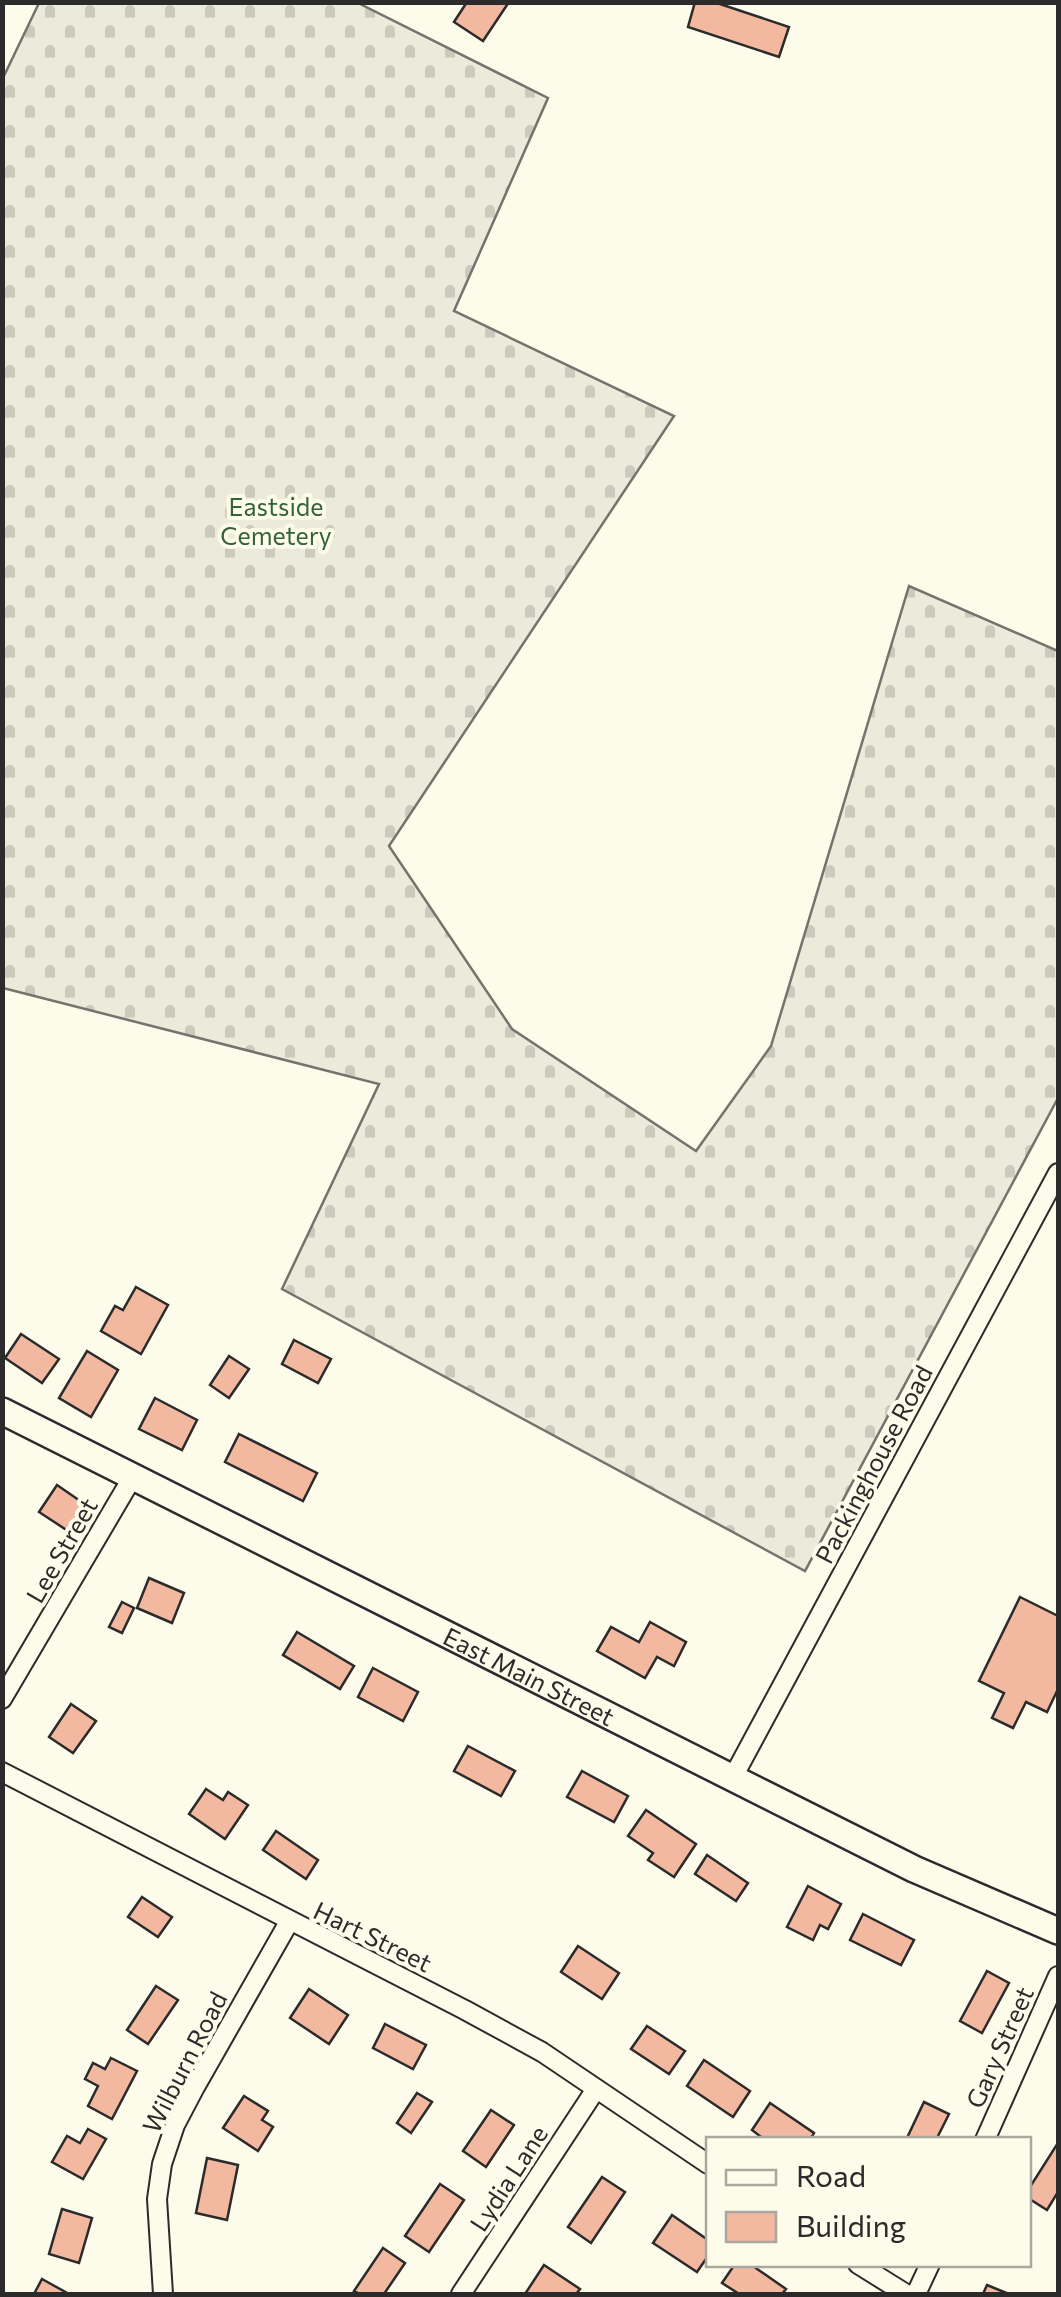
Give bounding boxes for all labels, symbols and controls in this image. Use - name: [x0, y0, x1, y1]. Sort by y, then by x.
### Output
- park label: Eastside Cemetery: [220, 491, 332, 550]
- street label: Packinghouse Road: [808, 1360, 938, 1568]
- street label: Lee Street: [19, 1492, 103, 1608]
- street label: East Main Street: [439, 1620, 620, 1731]
- street label: Hart Street: [309, 1895, 437, 1977]
- street label: Gary Street: [959, 1982, 1039, 2112]
- street label: Wilburn Road: [136, 1986, 232, 2138]
- street label: Lydia Lane: [463, 2120, 553, 2236]
- legend: [706, 2137, 1031, 2267]
- text: Road: [796, 2156, 866, 2193]
- text: Building: [796, 2206, 906, 2243]

